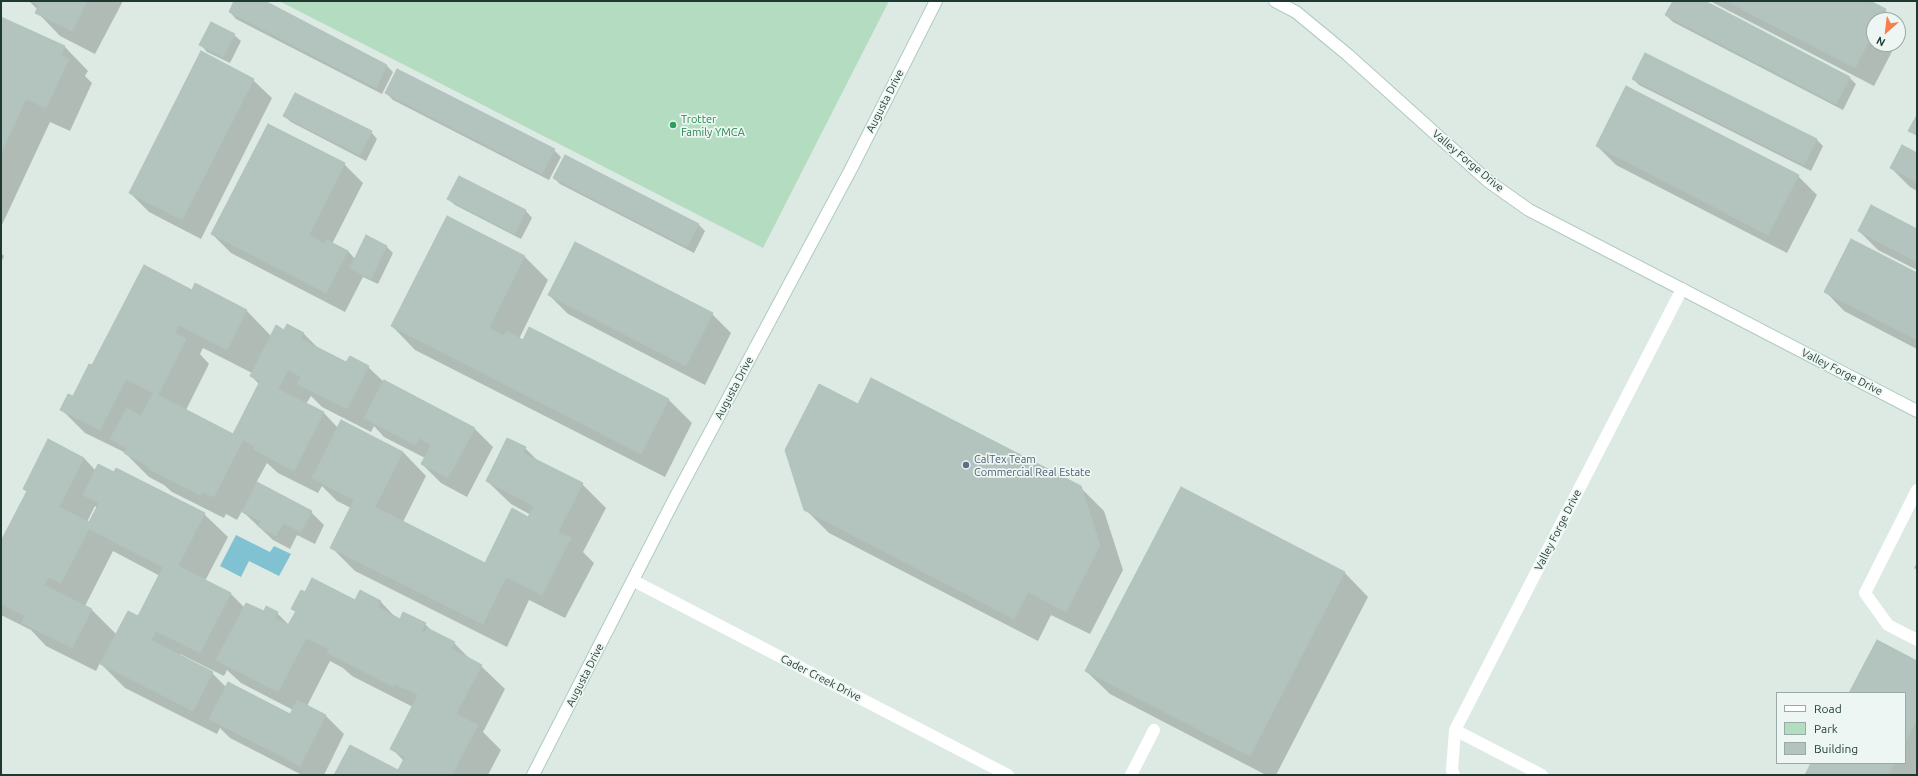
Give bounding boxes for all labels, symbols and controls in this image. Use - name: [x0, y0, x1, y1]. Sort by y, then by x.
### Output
- north arrow: [1866, 12, 1906, 52]
- text: N: [1874, 34, 1887, 49]
- street label: Augusta Drive: [863, 67, 907, 135]
- place label: Trotter Family YMCA: [681, 112, 745, 138]
- marker: Trotter Family YMCA: [668, 120, 678, 130]
- street label: Valley Forge Drive: [1430, 127, 1506, 195]
- street label: Valley Forge Drive: [1799, 346, 1885, 398]
- street label: Augusta Drive: [712, 354, 756, 422]
- place label: CalTex Team Commercial Real Estate: [974, 452, 1090, 478]
- marker: CalTex Team Commercial Real Estate: [961, 460, 971, 470]
- street label: Valley Forge Drive: [1532, 487, 1584, 573]
- street label: Augusta Drive: [563, 641, 607, 709]
- street label: Cader Creek Drive: [778, 652, 864, 704]
- legend: [1776, 692, 1906, 764]
- text: Road: [1814, 702, 1842, 715]
- text: Park: [1814, 722, 1838, 735]
- text: Building: [1814, 742, 1858, 755]

